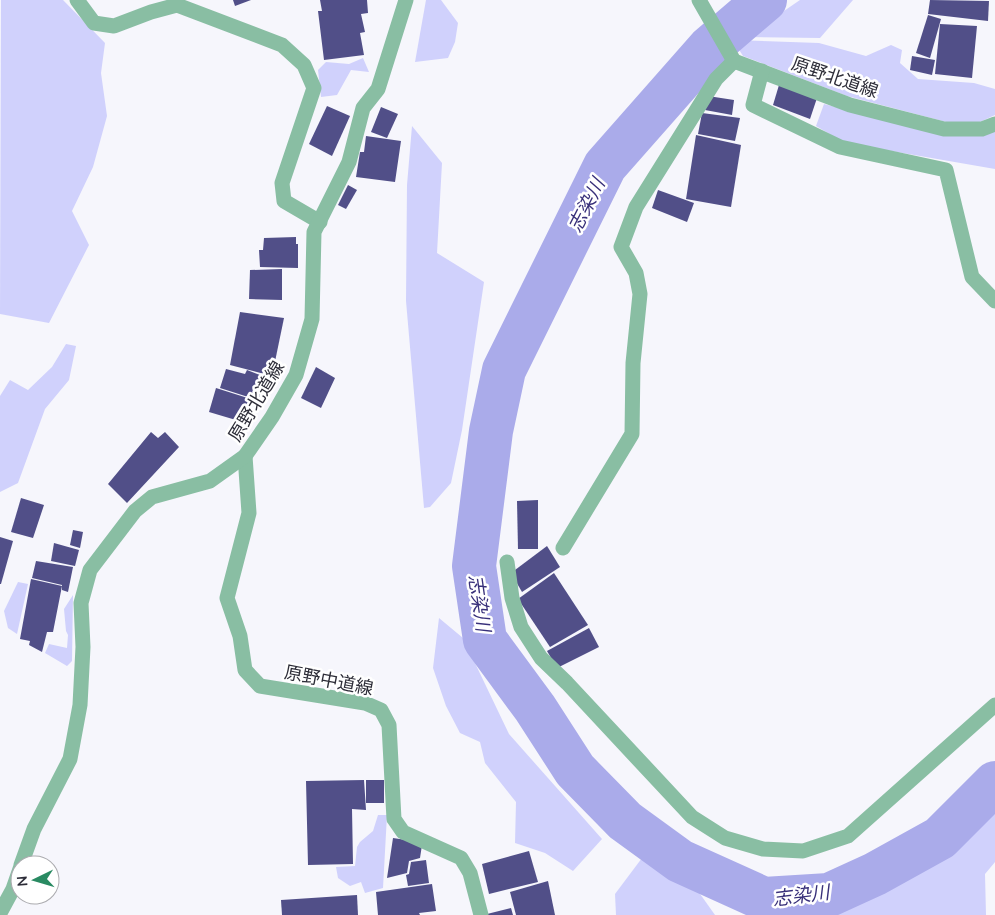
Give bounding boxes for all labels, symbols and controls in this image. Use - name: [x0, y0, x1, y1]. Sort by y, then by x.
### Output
- street label: 原野北道線: [789, 51, 881, 103]
- water label: 志染川: [562, 172, 611, 236]
- street label: 原野北道線: [223, 357, 289, 445]
- water label: 志染川: [464, 573, 496, 635]
- street label: 原野中道線: [283, 660, 375, 700]
- north arrow: [10, 855, 60, 905]
- text: N: [13, 875, 31, 887]
- water label: 志染川: [771, 879, 833, 910]

